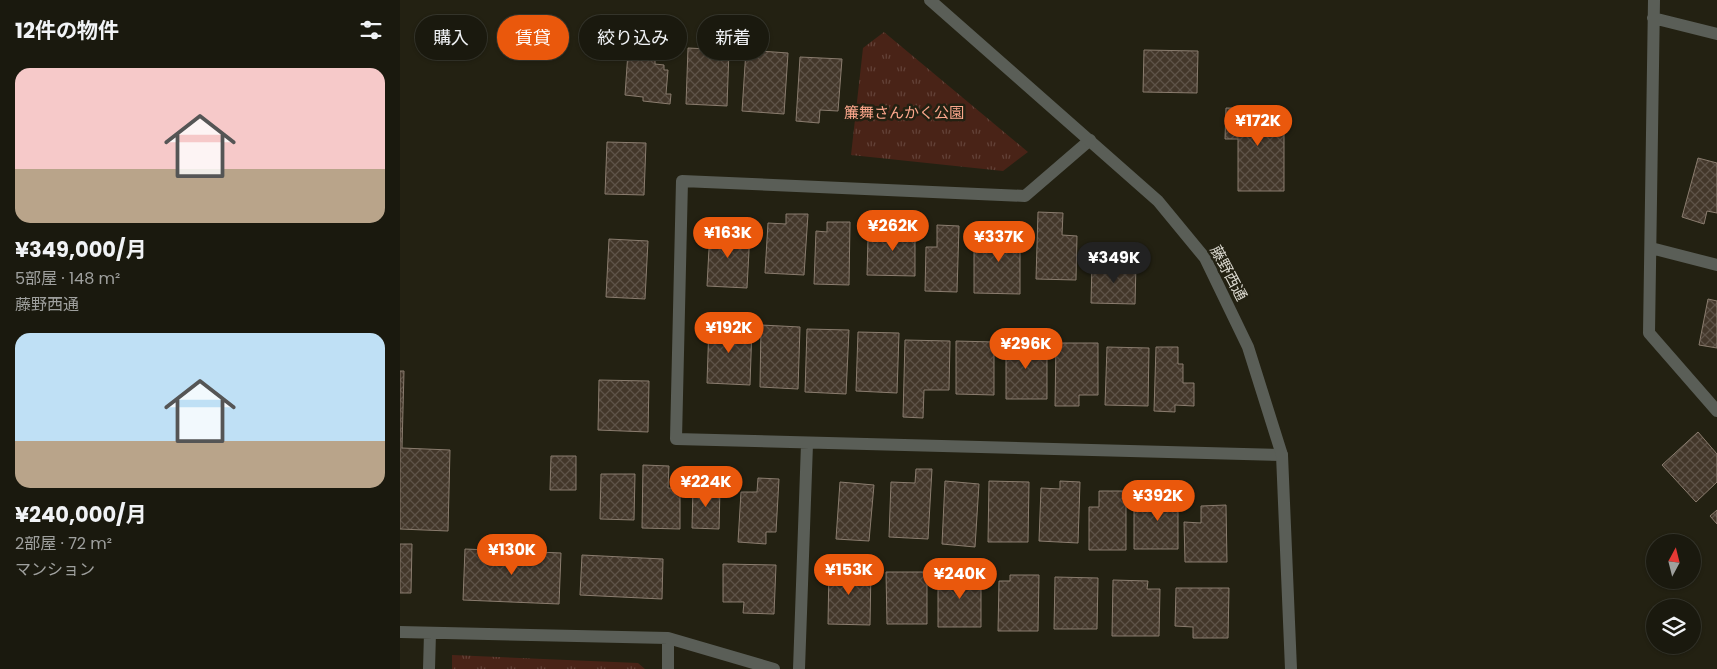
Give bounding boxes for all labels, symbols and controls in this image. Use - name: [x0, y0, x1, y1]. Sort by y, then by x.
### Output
- chip: 購入: [415, 15, 487, 60]
- chip: 賃貸: [497, 15, 569, 60]
- chip: 絞り込み: [579, 15, 687, 60]
- chip: 新着: [697, 15, 769, 60]
- text: 12件の物件: [15, 16, 119, 45]
- icon: filters: [357, 16, 385, 44]
- icon: home: [155, 101, 245, 191]
- park label: 簾舞さんかく公園: [844, 102, 964, 123]
- pin: ¥172K: [1223, 104, 1293, 147]
- text: ¥172K: [1235, 109, 1281, 132]
- pin: ¥262K: [858, 210, 928, 252]
- text: ¥262K: [868, 214, 918, 237]
- pin: ¥163K: [693, 216, 763, 259]
- pin: ¥337K: [964, 220, 1034, 263]
- text: ¥163K: [704, 221, 752, 244]
- text: ¥337K: [974, 225, 1024, 248]
- text: ¥349,000/月: [15, 235, 147, 264]
- pin: ¥349K: [1079, 242, 1149, 284]
- street label: 藤野西通: [1206, 242, 1252, 304]
- text: ¥349K: [1088, 246, 1140, 269]
- text: 5部屋 · 148 m²: [15, 267, 120, 290]
- text: 藤野西通: [15, 293, 79, 316]
- pin: ¥192K: [694, 312, 764, 354]
- text: ¥192K: [706, 316, 752, 339]
- pin: ¥296K: [991, 328, 1061, 370]
- text: ¥296K: [1000, 332, 1052, 355]
- icon: home: [155, 366, 245, 456]
- pin: ¥224K: [671, 466, 741, 508]
- text: ¥224K: [681, 470, 732, 493]
- pin: ¥392K: [1123, 480, 1193, 522]
- text: ¥392K: [1133, 484, 1183, 507]
- text: ¥240,000/月: [15, 500, 147, 529]
- text: 2部屋 · 72 m²: [15, 532, 112, 555]
- pin: ¥130K: [477, 534, 547, 576]
- north arrow: [1646, 534, 1701, 589]
- map controls: [1646, 534, 1701, 654]
- text: ¥130K: [488, 538, 536, 561]
- pin: ¥153K: [814, 554, 884, 596]
- text: マンション: [15, 558, 95, 581]
- text: ¥153K: [825, 558, 873, 581]
- pin: ¥240K: [925, 558, 995, 600]
- text: ¥240K: [934, 562, 986, 585]
- button: layers: [1646, 599, 1701, 654]

